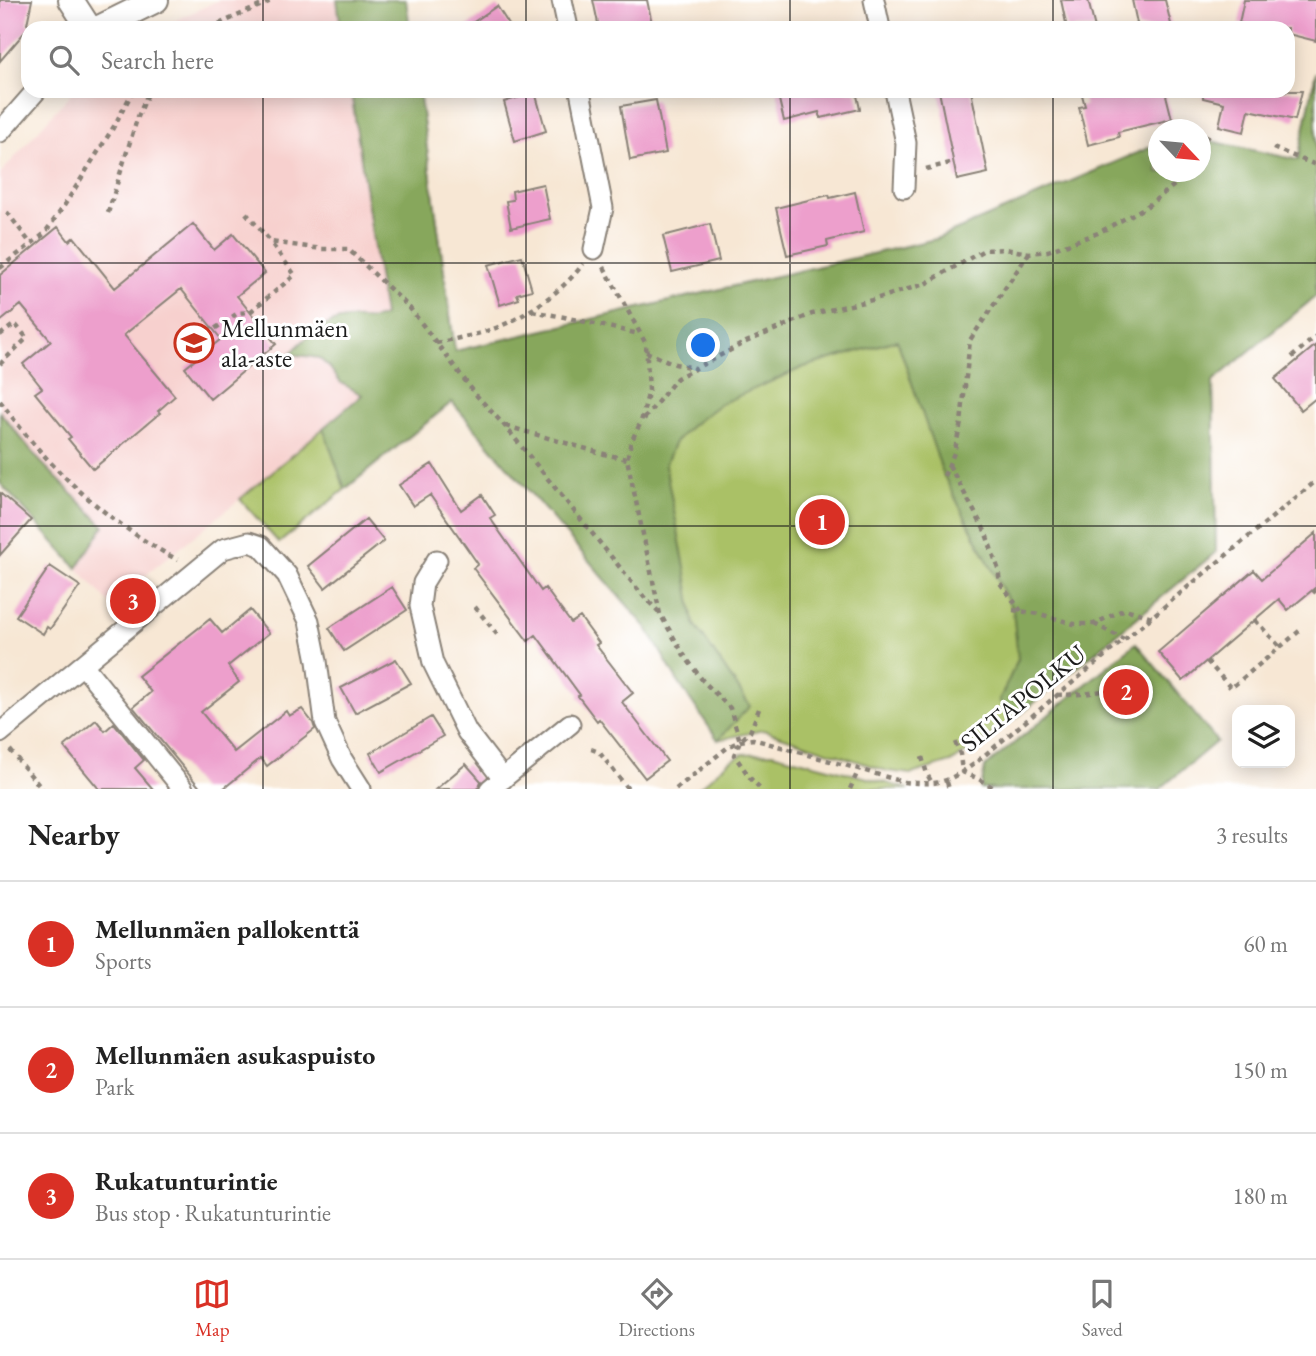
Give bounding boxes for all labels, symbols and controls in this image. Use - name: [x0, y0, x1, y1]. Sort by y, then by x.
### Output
- search box: [21, 21, 1295, 98]
- icon: search: [45, 41, 83, 79]
- text: Search here: [101, 43, 214, 77]
- north arrow: [1148, 119, 1211, 182]
- place label: Mellunmäen ala-aste: [221, 311, 349, 375]
- school or university icon: Mellunmäen ala-aste: [173, 322, 215, 364]
- your location: [686, 328, 720, 362]
- pin: 1: [799, 496, 845, 548]
- pin: 3: [110, 575, 156, 627]
- street label: SILTAPOLKU: [953, 637, 1093, 759]
- pin: 2: [1103, 666, 1149, 718]
- map controls: [1232, 705, 1295, 768]
- button: layers: [1232, 705, 1295, 768]
- text: Nearby: [28, 815, 120, 854]
- text: 3 results: [1216, 820, 1288, 850]
- text: Mellunmäen pallokenttä: [95, 912, 359, 946]
- text: 1: [45, 929, 57, 959]
- text: 60 m: [1243, 929, 1288, 959]
- text: Sports: [95, 946, 151, 976]
- text: Mellunmäen asukaspuisto: [95, 1038, 375, 1072]
- text: 2: [45, 1055, 57, 1085]
- text: 150 m: [1232, 1055, 1288, 1085]
- text: Park: [95, 1072, 134, 1102]
- text: Rukatunturintie: [95, 1164, 278, 1198]
- text: 3: [45, 1181, 57, 1211]
- text: 180 m: [1232, 1181, 1288, 1211]
- text: Bus stop · Rukatunturintie: [95, 1198, 331, 1228]
- tab: Map: [193, 1275, 231, 1342]
- tab: Directions: [618, 1275, 695, 1342]
- tab: Saved: [1082, 1275, 1123, 1342]

